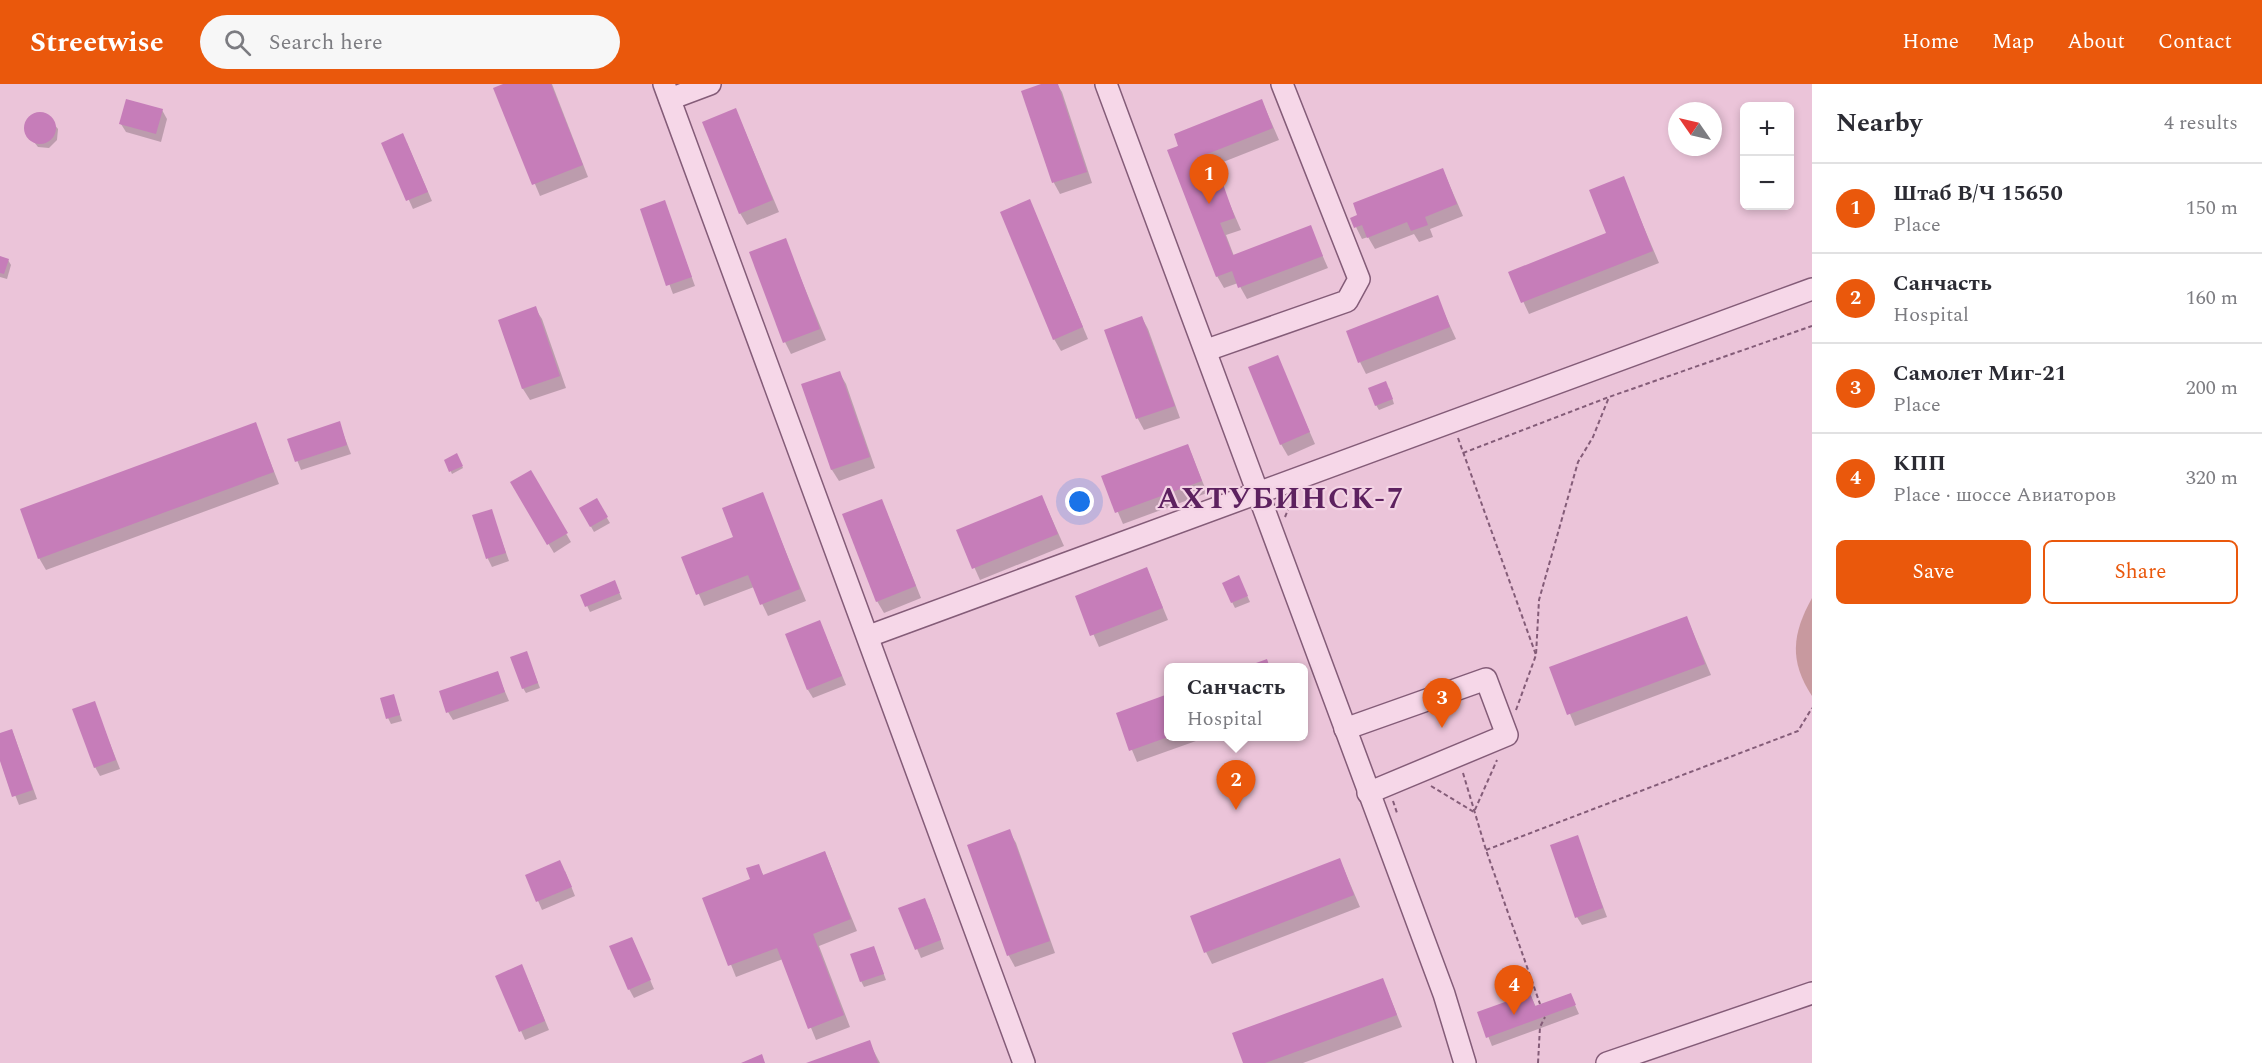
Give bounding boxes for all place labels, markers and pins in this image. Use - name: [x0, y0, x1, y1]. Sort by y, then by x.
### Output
- pin: 1: [1190, 154, 1228, 204]
- pin: 3: [1422, 678, 1462, 728]
- pin: 2: [1216, 760, 1256, 810]
- pin: 4: [1494, 966, 1534, 1015]

